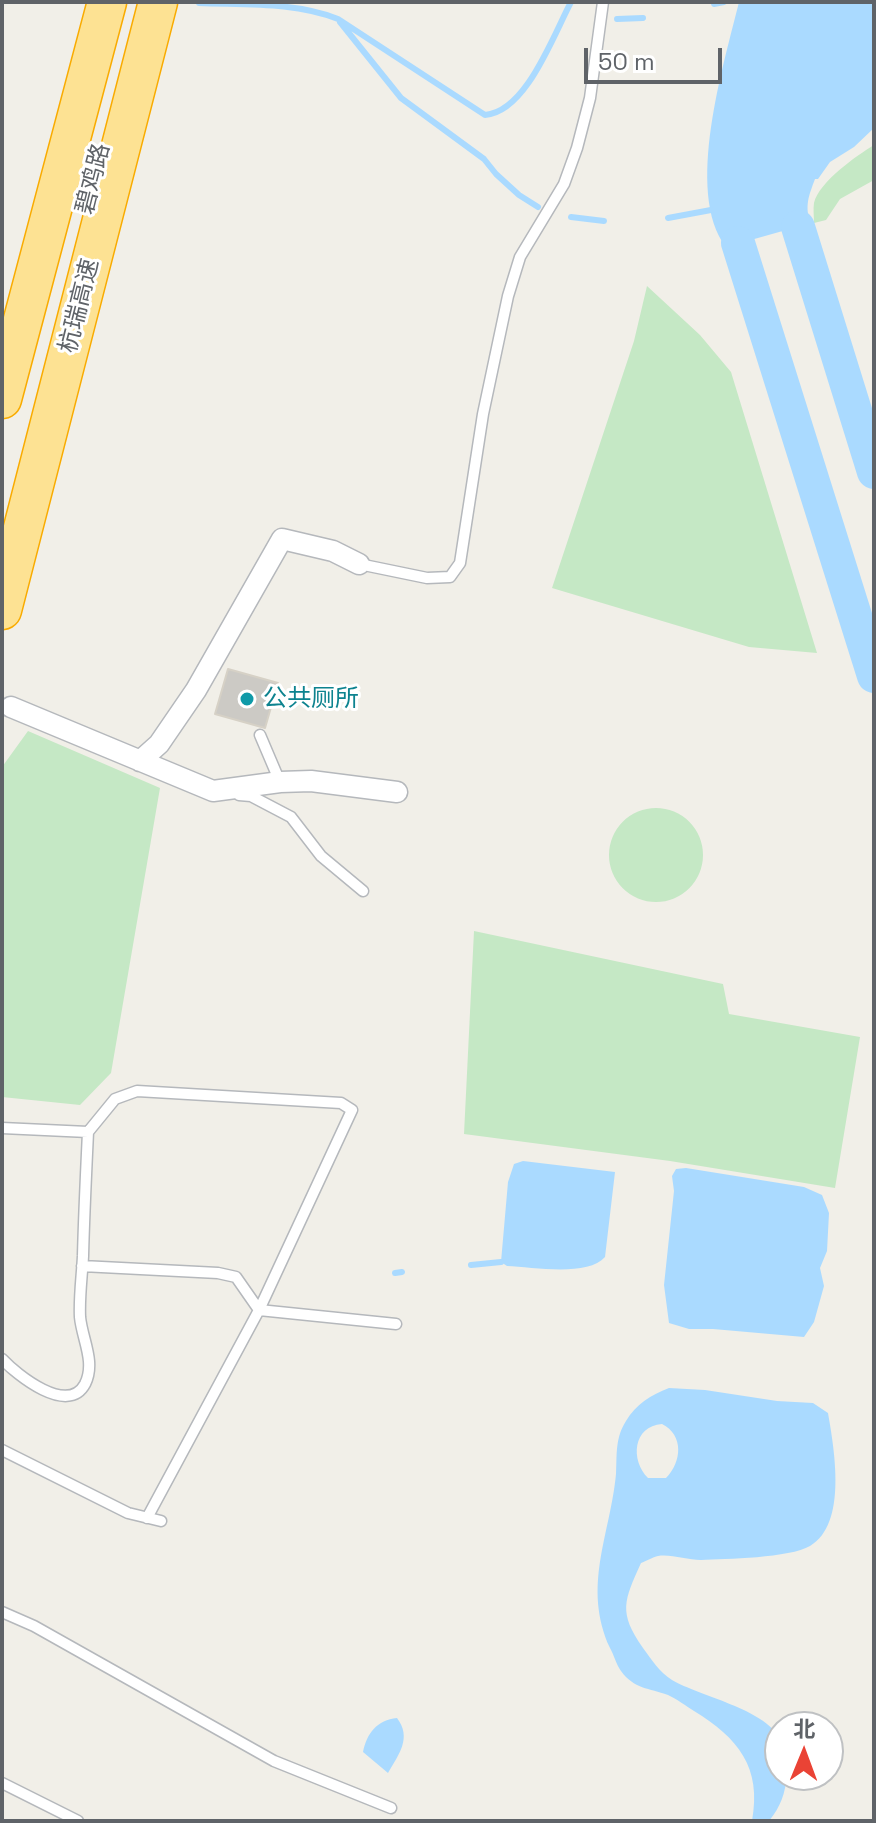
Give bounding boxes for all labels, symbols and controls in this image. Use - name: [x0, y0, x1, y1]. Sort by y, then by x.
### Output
- scale bar: [588, 32, 726, 82]
- text: 50 m: [598, 46, 655, 77]
- street label: 碧鸡路: [71, 141, 117, 217]
- street label: 杭瑞高速: [54, 256, 106, 356]
- place label: 公共厕所: [263, 685, 359, 713]
- marker: 公共厕所: [238, 690, 256, 708]
- north arrow: [764, 1711, 844, 1791]
- text: 北: [793, 1715, 816, 1743]

